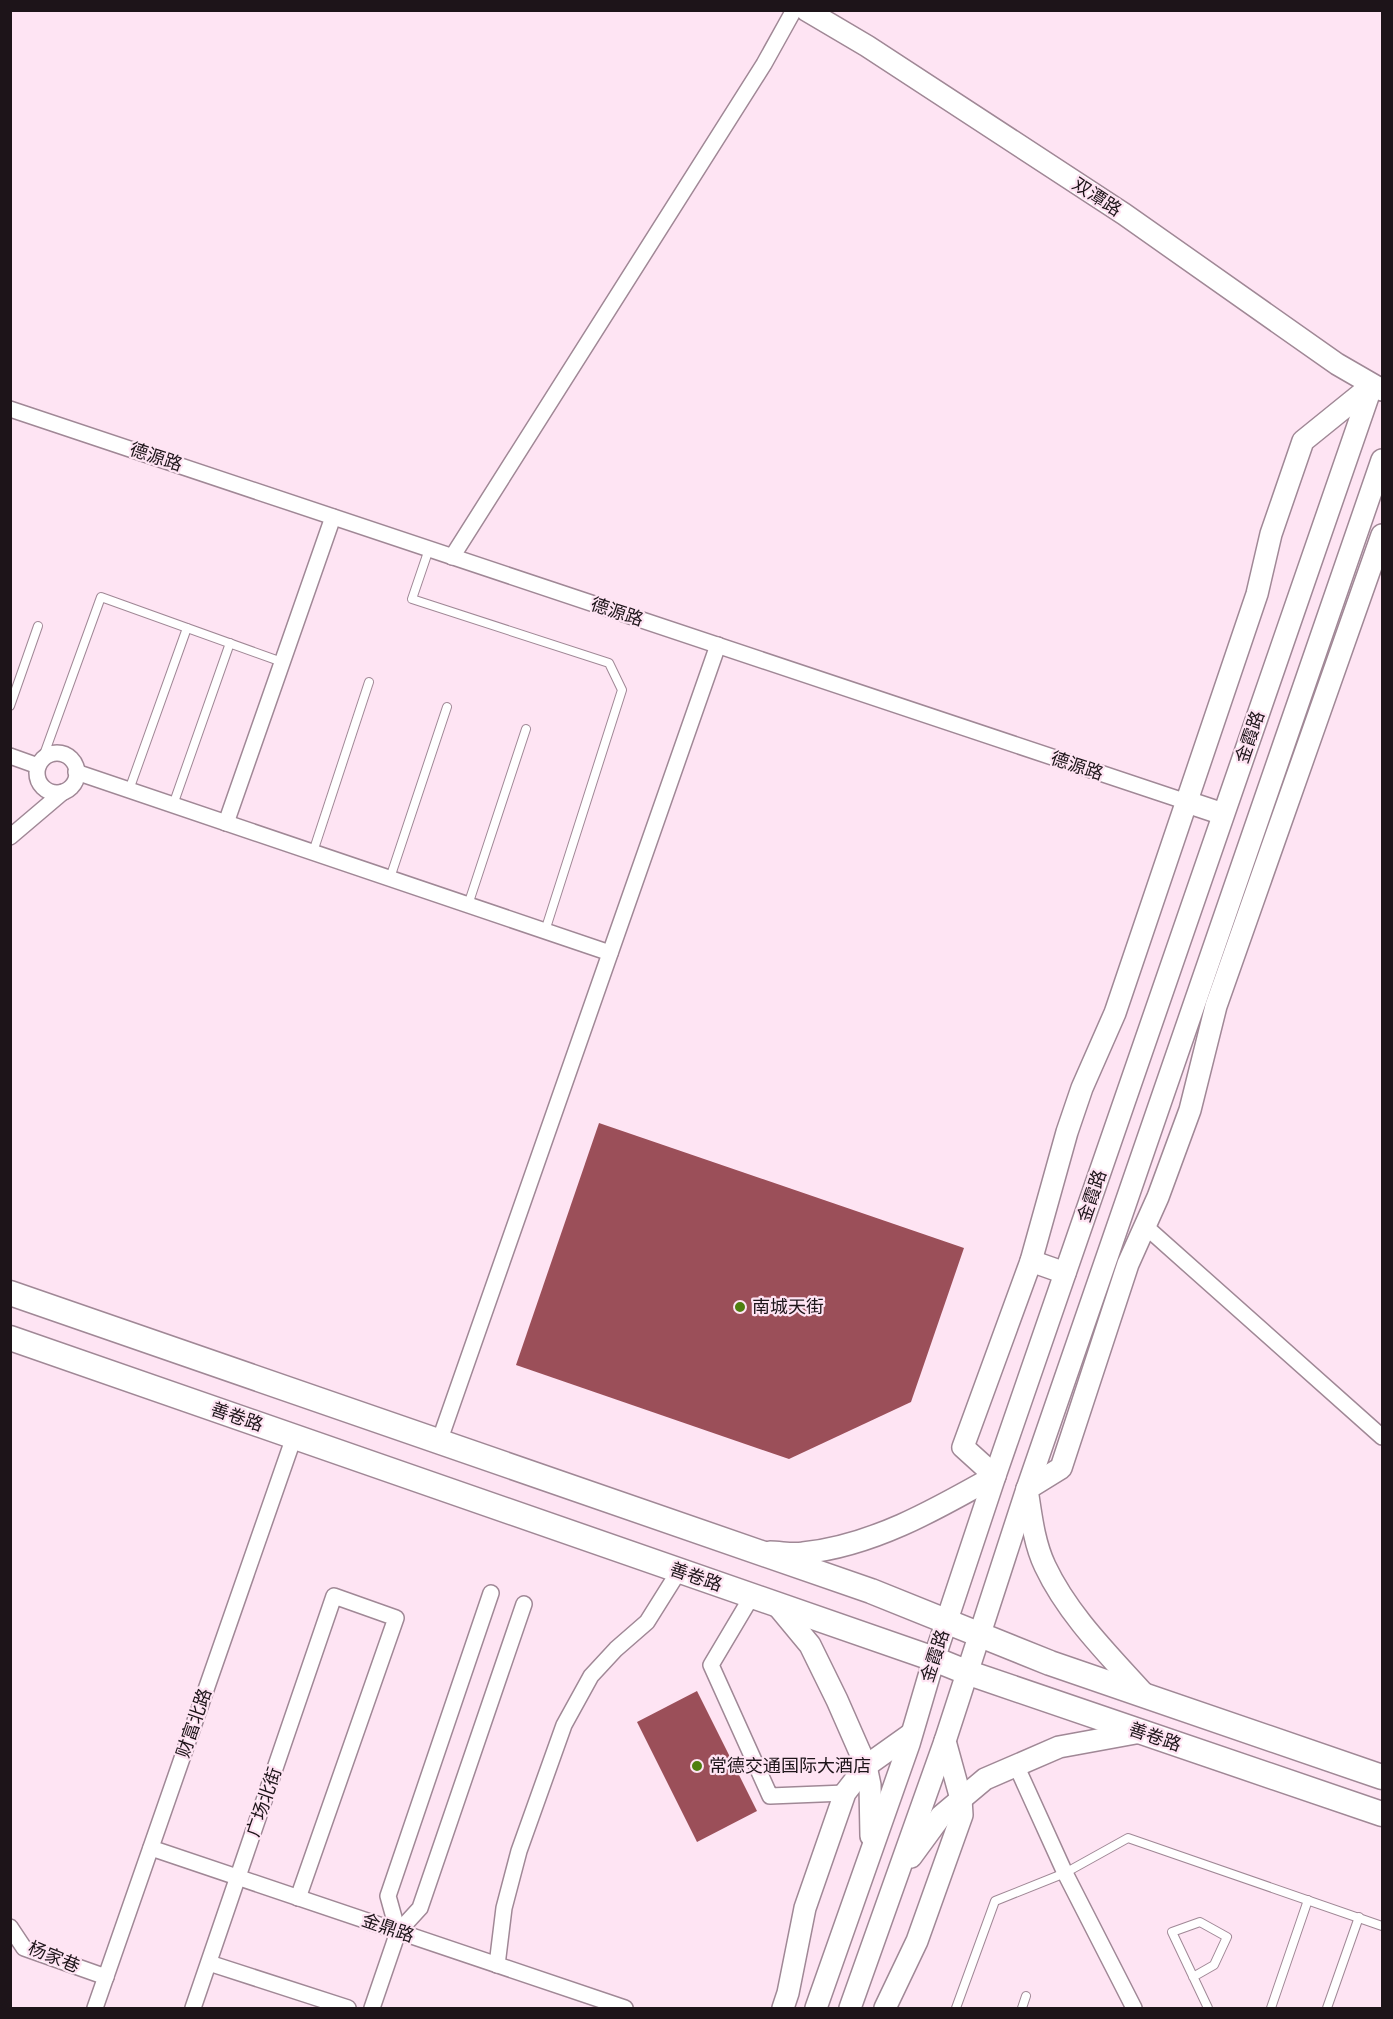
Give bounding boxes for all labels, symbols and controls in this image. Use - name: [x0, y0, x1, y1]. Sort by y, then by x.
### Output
- street label: 双潭路: [1068, 173, 1126, 221]
- street label: 德源路: [127, 438, 185, 476]
- street label: 德源路: [588, 593, 646, 631]
- street label: 金霞路: [1231, 708, 1269, 766]
- street label: 德源路: [1048, 747, 1106, 785]
- street label: 金霞路: [1073, 1167, 1111, 1225]
- place label: 南城天街: [752, 1296, 824, 1318]
- marker: 南城天街: [733, 1300, 747, 1314]
- street label: 善卷路: [208, 1398, 266, 1436]
- street label: 善卷路: [667, 1558, 725, 1596]
- street label: 金霞路: [916, 1627, 954, 1685]
- street label: 财富北路: [172, 1685, 216, 1761]
- street label: 善卷路: [1126, 1718, 1184, 1756]
- place label: 常德交通国际大酒店: [709, 1755, 871, 1777]
- marker: 常德交通国际大酒店: [690, 1759, 704, 1773]
- street label: 广场北街: [242, 1764, 286, 1840]
- street label: 金鼎路: [359, 1909, 417, 1947]
- street label: 杨家巷: [25, 1937, 83, 1977]

